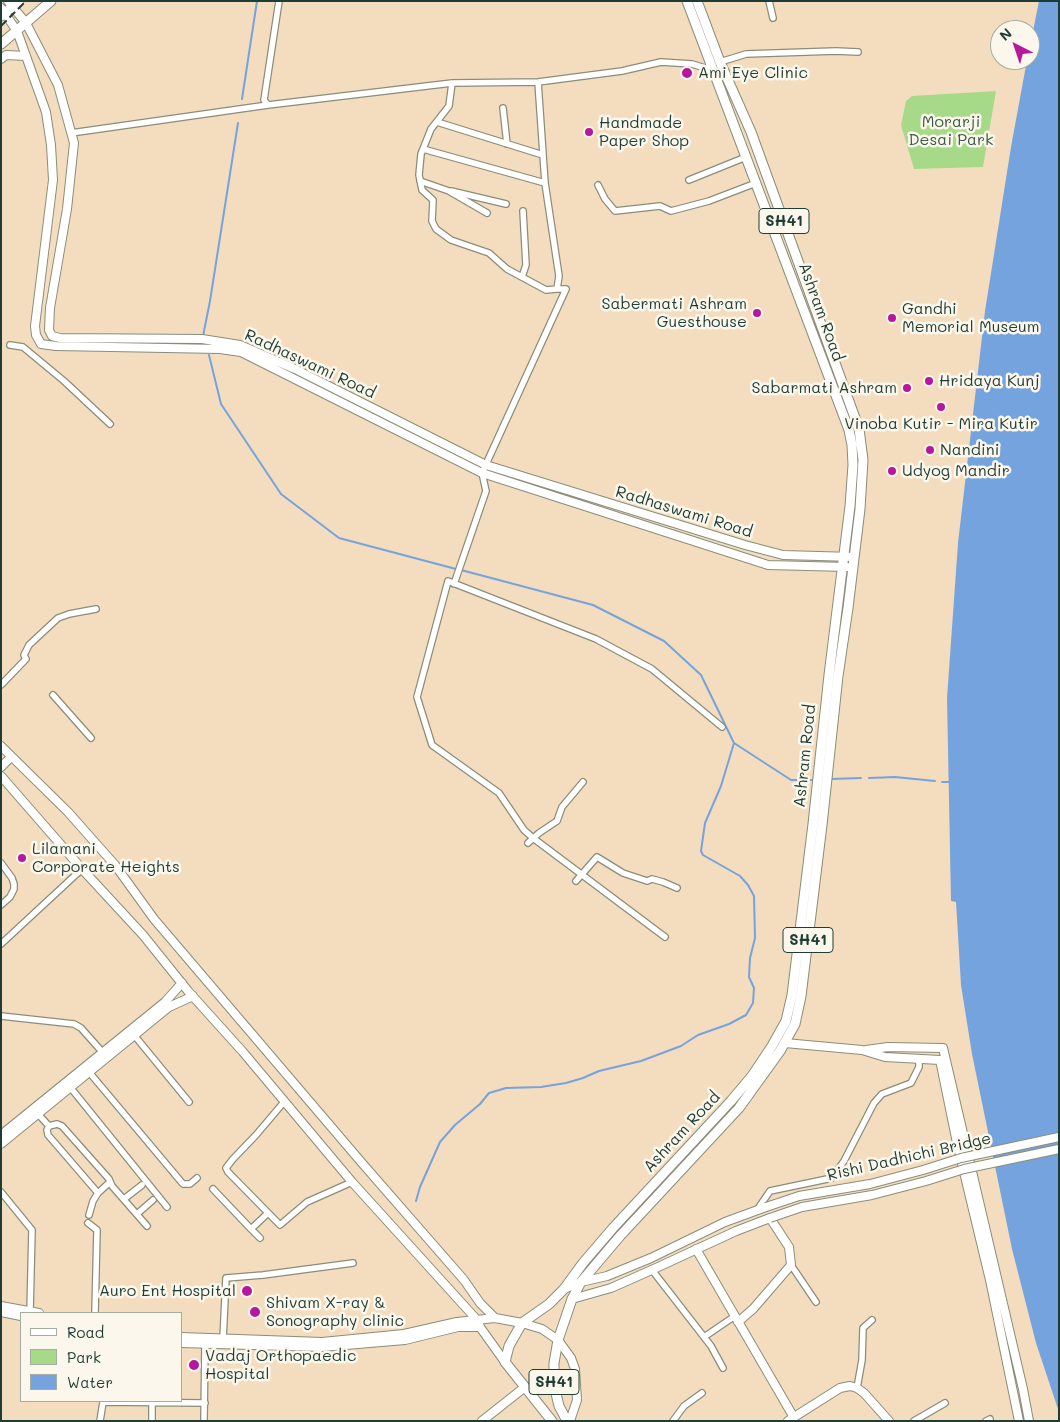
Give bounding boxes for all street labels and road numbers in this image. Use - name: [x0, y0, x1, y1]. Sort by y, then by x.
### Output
- road number: SH41: [759, 208, 809, 234]
- street label: Ashram Road: [794, 260, 848, 364]
- street label: Radhaswami Road: [242, 325, 378, 403]
- street label: Radhaswami Road: [613, 482, 755, 542]
- street label: Ashram Road: [790, 703, 820, 809]
- road number: SH41: [783, 928, 833, 952]
- street label: Ashram Road: [640, 1088, 724, 1176]
- street label: Rishi Dadhichi Bridge: [825, 1129, 993, 1185]
- road number: SH41: [529, 1370, 579, 1394]

